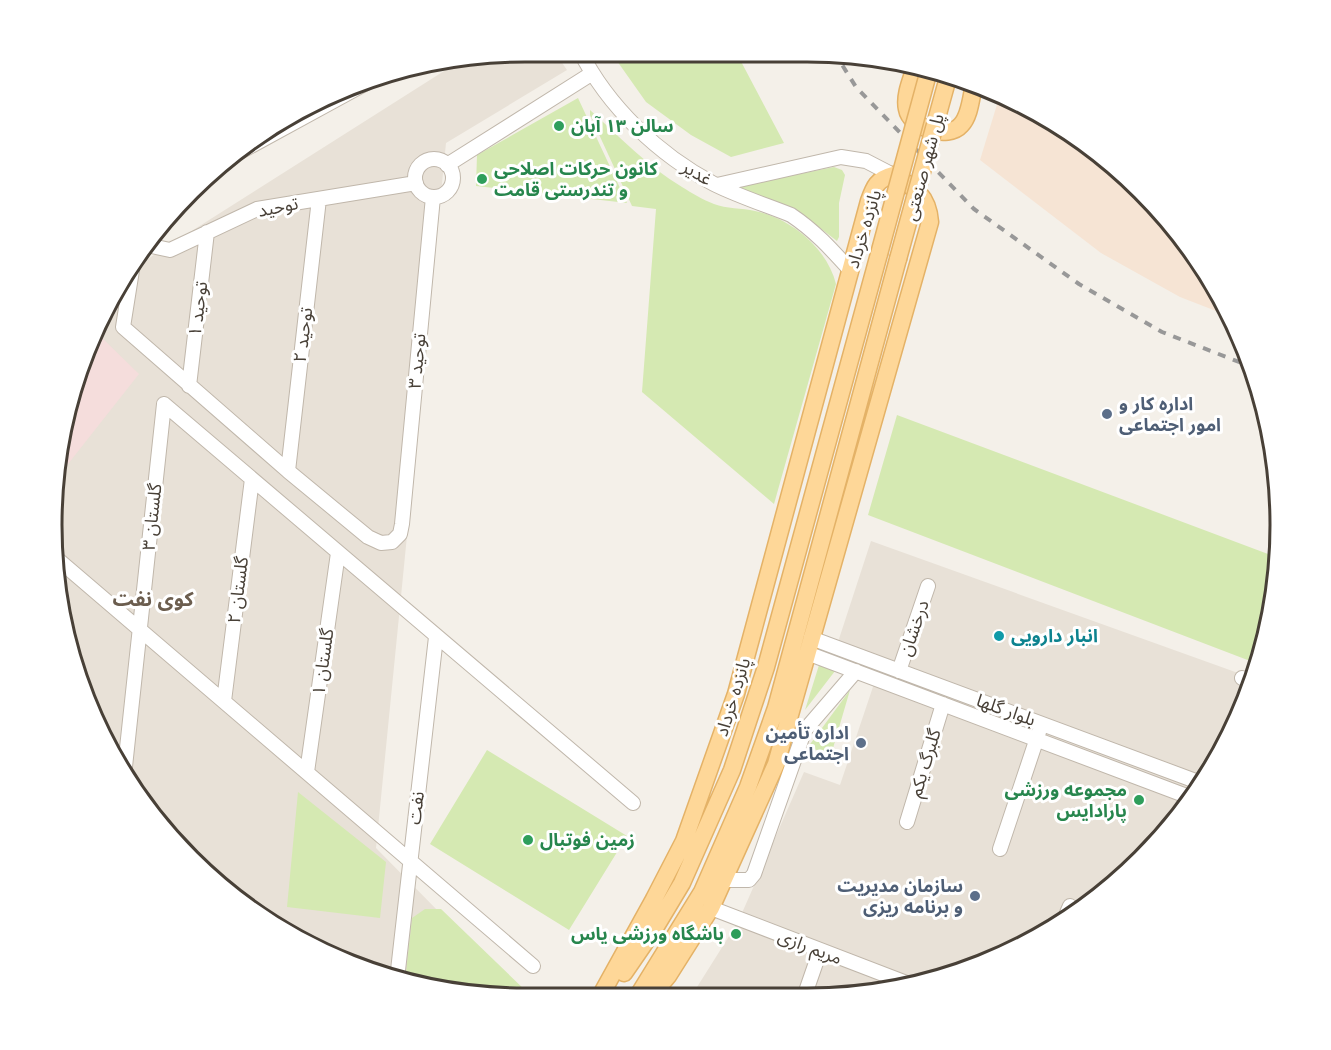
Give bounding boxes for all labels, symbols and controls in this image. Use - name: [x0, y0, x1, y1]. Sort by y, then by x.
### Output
- street label: پل شهر صنعتی: [898, 111, 950, 223]
- place label: سالن ۱۳ آبان: [571, 114, 674, 138]
- marker: سالن ۱۳ آبان: [552, 119, 566, 133]
- street label: غدیر: [677, 154, 717, 191]
- place label: کانون حرکات اصلاحی و تندرستی قامت: [494, 157, 658, 202]
- marker: کانون حرکات اصلاحی و تندرستی قامت: [475, 172, 489, 186]
- street label: پانزده خرداد: [841, 187, 887, 271]
- street label: توحید: [256, 191, 300, 223]
- street label: توحید ۱: [183, 280, 213, 338]
- street label: توحید ۲: [288, 306, 318, 364]
- street label: توحید ۳: [403, 332, 431, 390]
- place label: اداره کار و امور اجتماعی: [1119, 392, 1221, 437]
- marker: اداره کار و امور اجتماعی: [1100, 407, 1114, 421]
- street label: گلستان ۳: [137, 482, 168, 552]
- street label: گلستان ۲: [222, 555, 254, 625]
- district label: کوی نفت: [112, 586, 194, 613]
- street label: درخشان: [893, 597, 935, 659]
- place label: انبار دارویی: [1011, 624, 1098, 648]
- street label: گلستان ۱: [306, 626, 340, 697]
- marker: انبار دارویی: [992, 629, 1006, 643]
- street label: پانزده خرداد: [710, 655, 756, 739]
- street label: بلوار گلها: [973, 688, 1039, 732]
- place label: اداره تأمین اجتماعی: [765, 720, 849, 766]
- street label: گلبرگ یکم: [903, 725, 948, 800]
- marker: اداره تأمین اجتماعی: [854, 736, 868, 750]
- place label: مجموعه ورزشی پارادایس: [1005, 778, 1127, 823]
- street label: نفت: [402, 790, 430, 826]
- marker: مجموعه ورزشی پارادایس: [1132, 793, 1146, 807]
- place label: زمین فوتبال: [540, 828, 635, 852]
- marker: زمین فوتبال: [521, 833, 535, 847]
- place label: سازمان مدیریت و برنامه ریزی: [837, 874, 963, 919]
- marker: سازمان مدیریت و برنامه ریزی: [968, 889, 982, 903]
- place label: باشگاه ورزشی یاس: [571, 922, 724, 946]
- street label: مریم رازی: [774, 924, 846, 971]
- marker: باشگاه ورزشی یاس: [729, 927, 743, 941]

